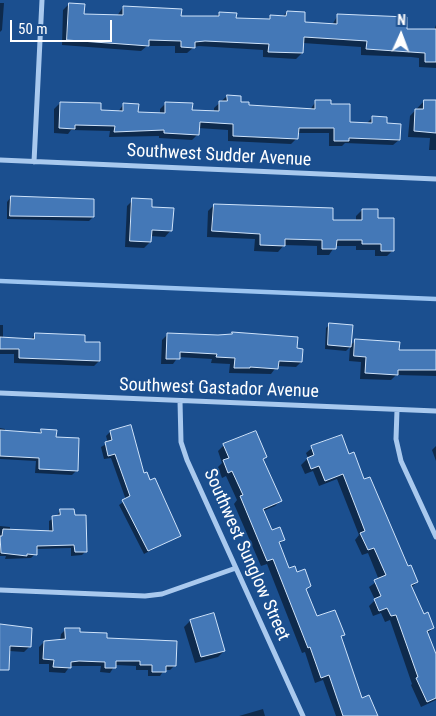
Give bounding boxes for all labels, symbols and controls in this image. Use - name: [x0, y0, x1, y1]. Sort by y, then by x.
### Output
- scale bar: [12, 10, 115, 42]
- north arrow: [376, 10, 426, 60]
- text: N: [397, 12, 406, 28]
- text: 50 m: [18, 20, 48, 38]
- street label: Southwest Sudder Avenue: [126, 140, 312, 172]
- street label: Southwest Gastador Avenue: [119, 375, 319, 403]
- street label: Southwest Sunglow Street: [198, 466, 294, 644]

